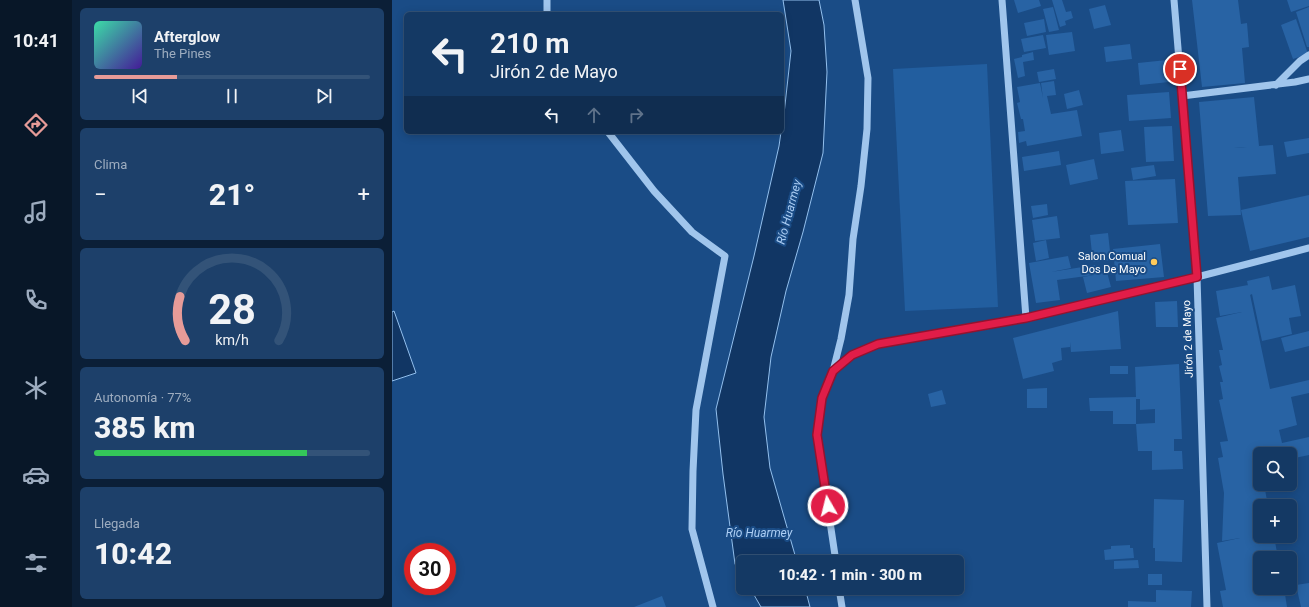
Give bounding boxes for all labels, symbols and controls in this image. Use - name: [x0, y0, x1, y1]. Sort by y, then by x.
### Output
- text: 210 m: [490, 27, 569, 60]
- text: Afterglow: [154, 28, 220, 46]
- icon: left: [424, 28, 476, 80]
- text: 10:41: [13, 30, 59, 51]
- text: The Pines: [154, 46, 211, 61]
- pin: [1163, 52, 1197, 86]
- icon: arrive: [1169, 58, 1191, 80]
- text: Jirón 2 de Mayo: [490, 61, 618, 82]
- icon: previous: [129, 85, 151, 107]
- icon: pause: [221, 85, 243, 107]
- icon: next: [313, 85, 335, 107]
- icon: left: [541, 104, 563, 126]
- icon: ahead: [583, 104, 605, 126]
- icon: right: [625, 104, 647, 126]
- icon: directions: [22, 111, 50, 139]
- text: Clima: [94, 157, 127, 172]
- text: 21°: [209, 177, 255, 212]
- water label: Río Huarmey: [774, 178, 804, 246]
- text: −: [94, 182, 107, 207]
- text: +: [358, 182, 370, 207]
- icon: music: [22, 198, 50, 226]
- place label: Salon Comual Dos De Mayo: [1078, 250, 1146, 276]
- marker: Salon Comual Dos De Mayo: [1149, 257, 1159, 267]
- text: 28: [208, 285, 256, 334]
- icon: phone: [22, 286, 50, 314]
- street label: Jirón 2 de Mayo: [1180, 300, 1196, 378]
- text: km/h: [215, 332, 249, 348]
- icon: climate: [22, 374, 50, 402]
- text: Autonomía · 77%: [94, 390, 191, 405]
- text: 385 km: [94, 410, 196, 445]
- map controls: [1253, 447, 1297, 595]
- button: search: [1253, 447, 1297, 491]
- icon: car: [22, 461, 50, 489]
- position arrow: [807, 485, 849, 527]
- button: +: [1253, 499, 1297, 543]
- text: Llegada: [94, 516, 140, 531]
- water label: Río Huarmey: [726, 526, 793, 540]
- text: 10:42: [94, 536, 172, 571]
- speed limit sign: 30: [404, 543, 456, 595]
- icon: filters: [22, 549, 50, 577]
- button: −: [1253, 551, 1297, 595]
- text: 10:42 · 1 min · 300 m: [778, 566, 922, 584]

